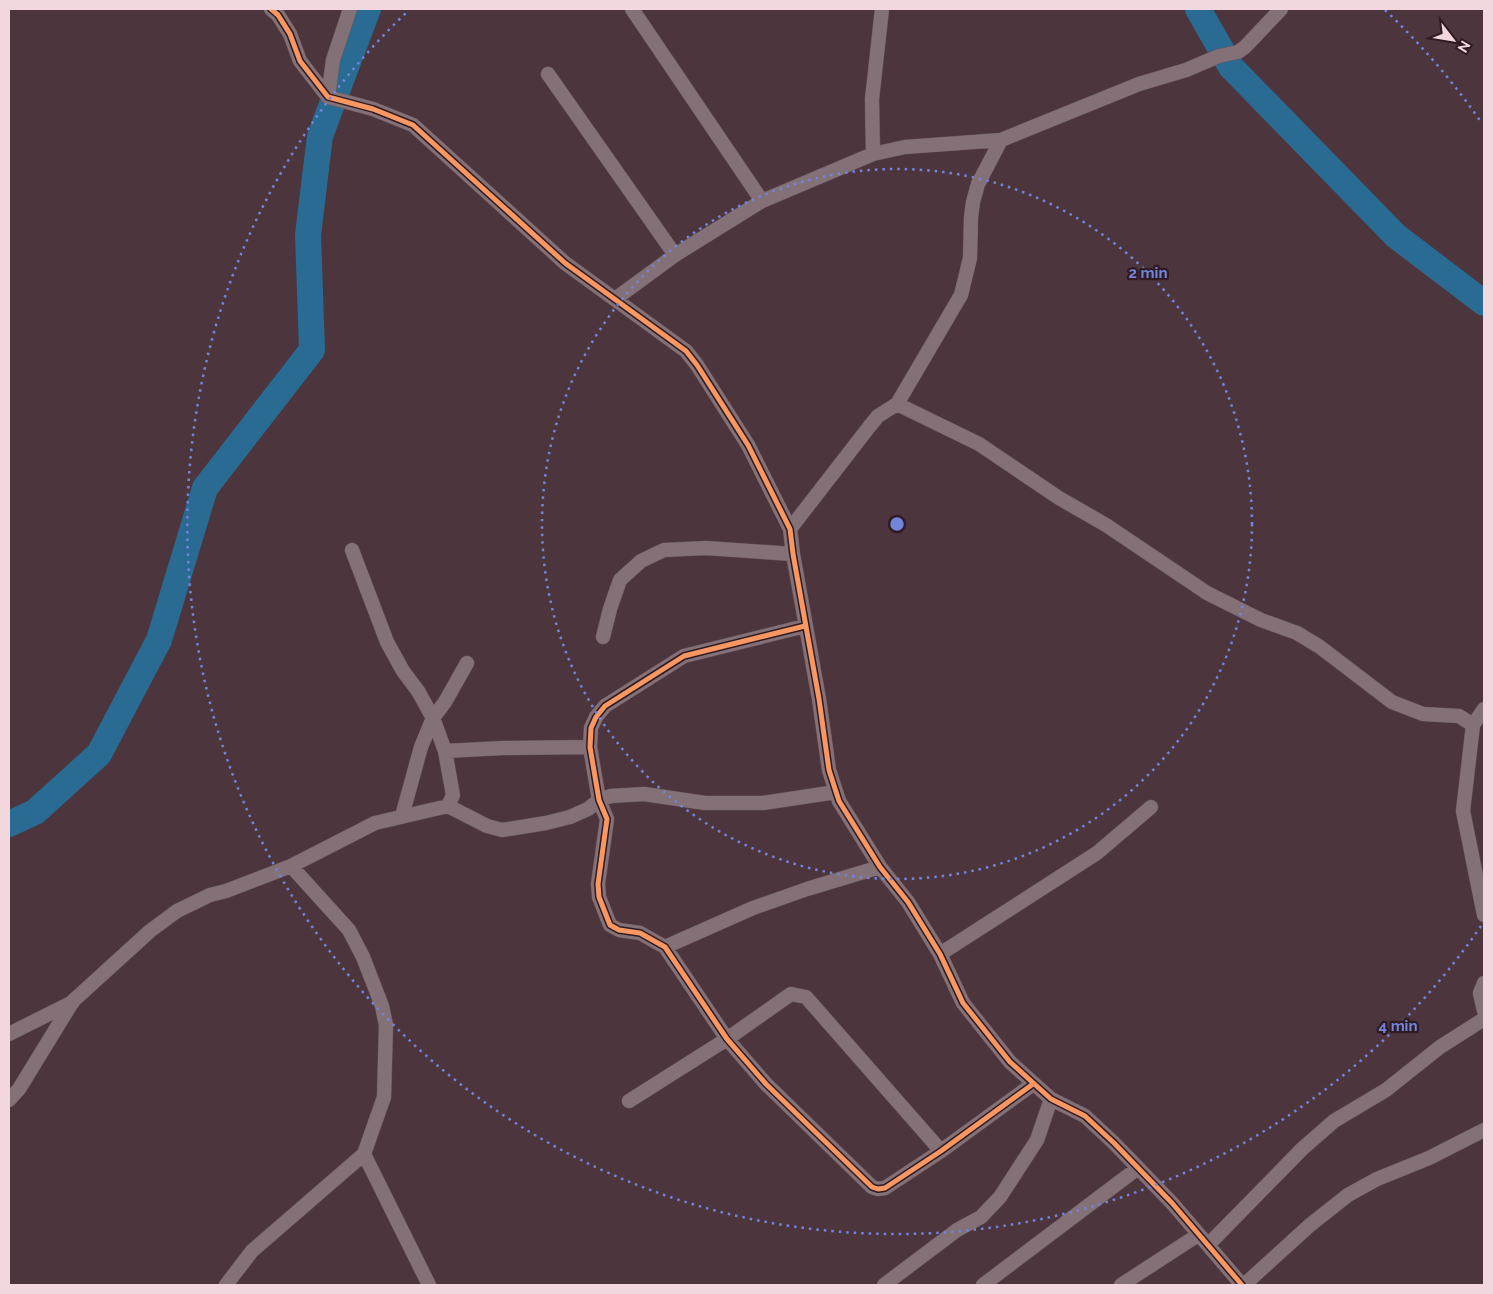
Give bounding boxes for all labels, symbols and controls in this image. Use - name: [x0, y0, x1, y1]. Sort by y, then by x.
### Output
- north arrow: [1428, 15, 1478, 65]
- text: N: [1455, 38, 1474, 55]
- text: 2 min: [1129, 264, 1167, 282]
- centre of rings: [888, 515, 906, 533]
- text: 4 min: [1378, 1017, 1418, 1035]

